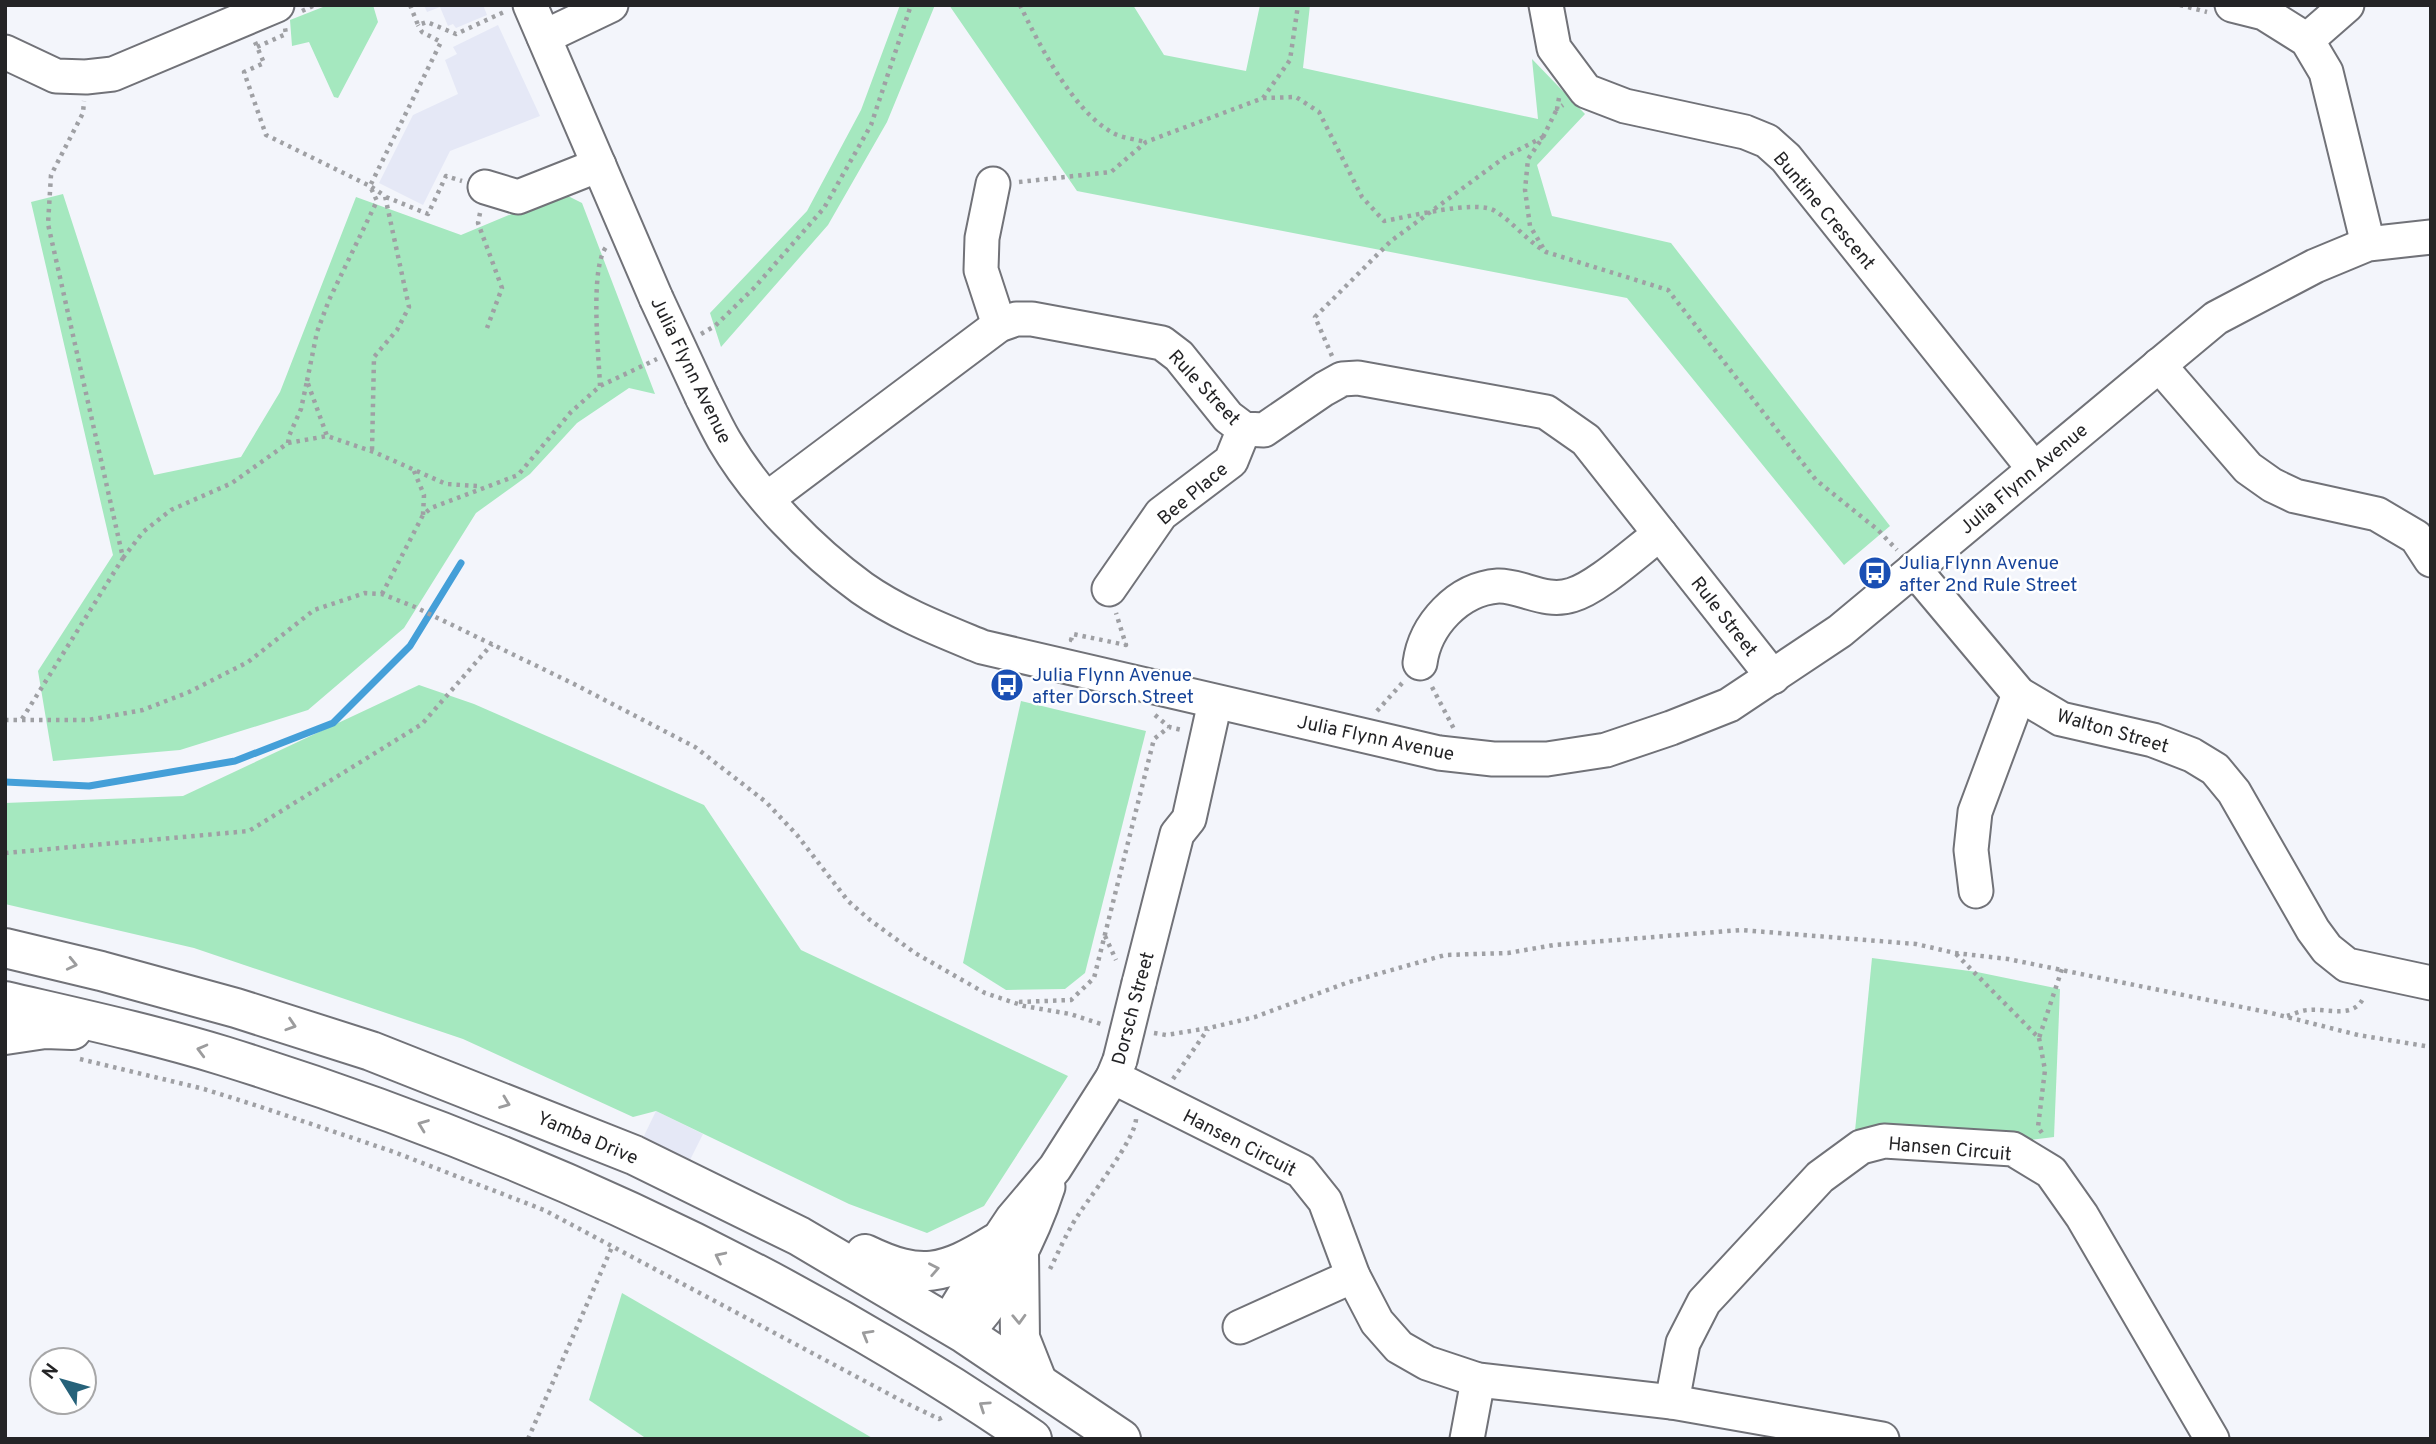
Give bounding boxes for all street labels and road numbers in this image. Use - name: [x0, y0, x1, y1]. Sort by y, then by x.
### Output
- street label: Buntine Crescent: [1767, 147, 1880, 275]
- street label: Julia Flynn Avenue: [644, 294, 736, 448]
- street label: Rule Street: [1162, 345, 1245, 431]
- street label: Julia Flynn Avenue: [1955, 419, 2093, 540]
- street label: Bee Place: [1153, 458, 1234, 531]
- street label: Rule Street: [1685, 572, 1762, 662]
- street label: Walton Street: [2054, 704, 2171, 759]
- street label: Julia Flynn Avenue: [1295, 711, 1456, 767]
- street label: Dorsch Street: [1107, 949, 1161, 1068]
- street label: Hansen Circuit: [1178, 1105, 1300, 1183]
- street label: Yamba Drive: [533, 1107, 641, 1171]
- street label: Hansen Circuit: [1887, 1133, 2013, 1167]

